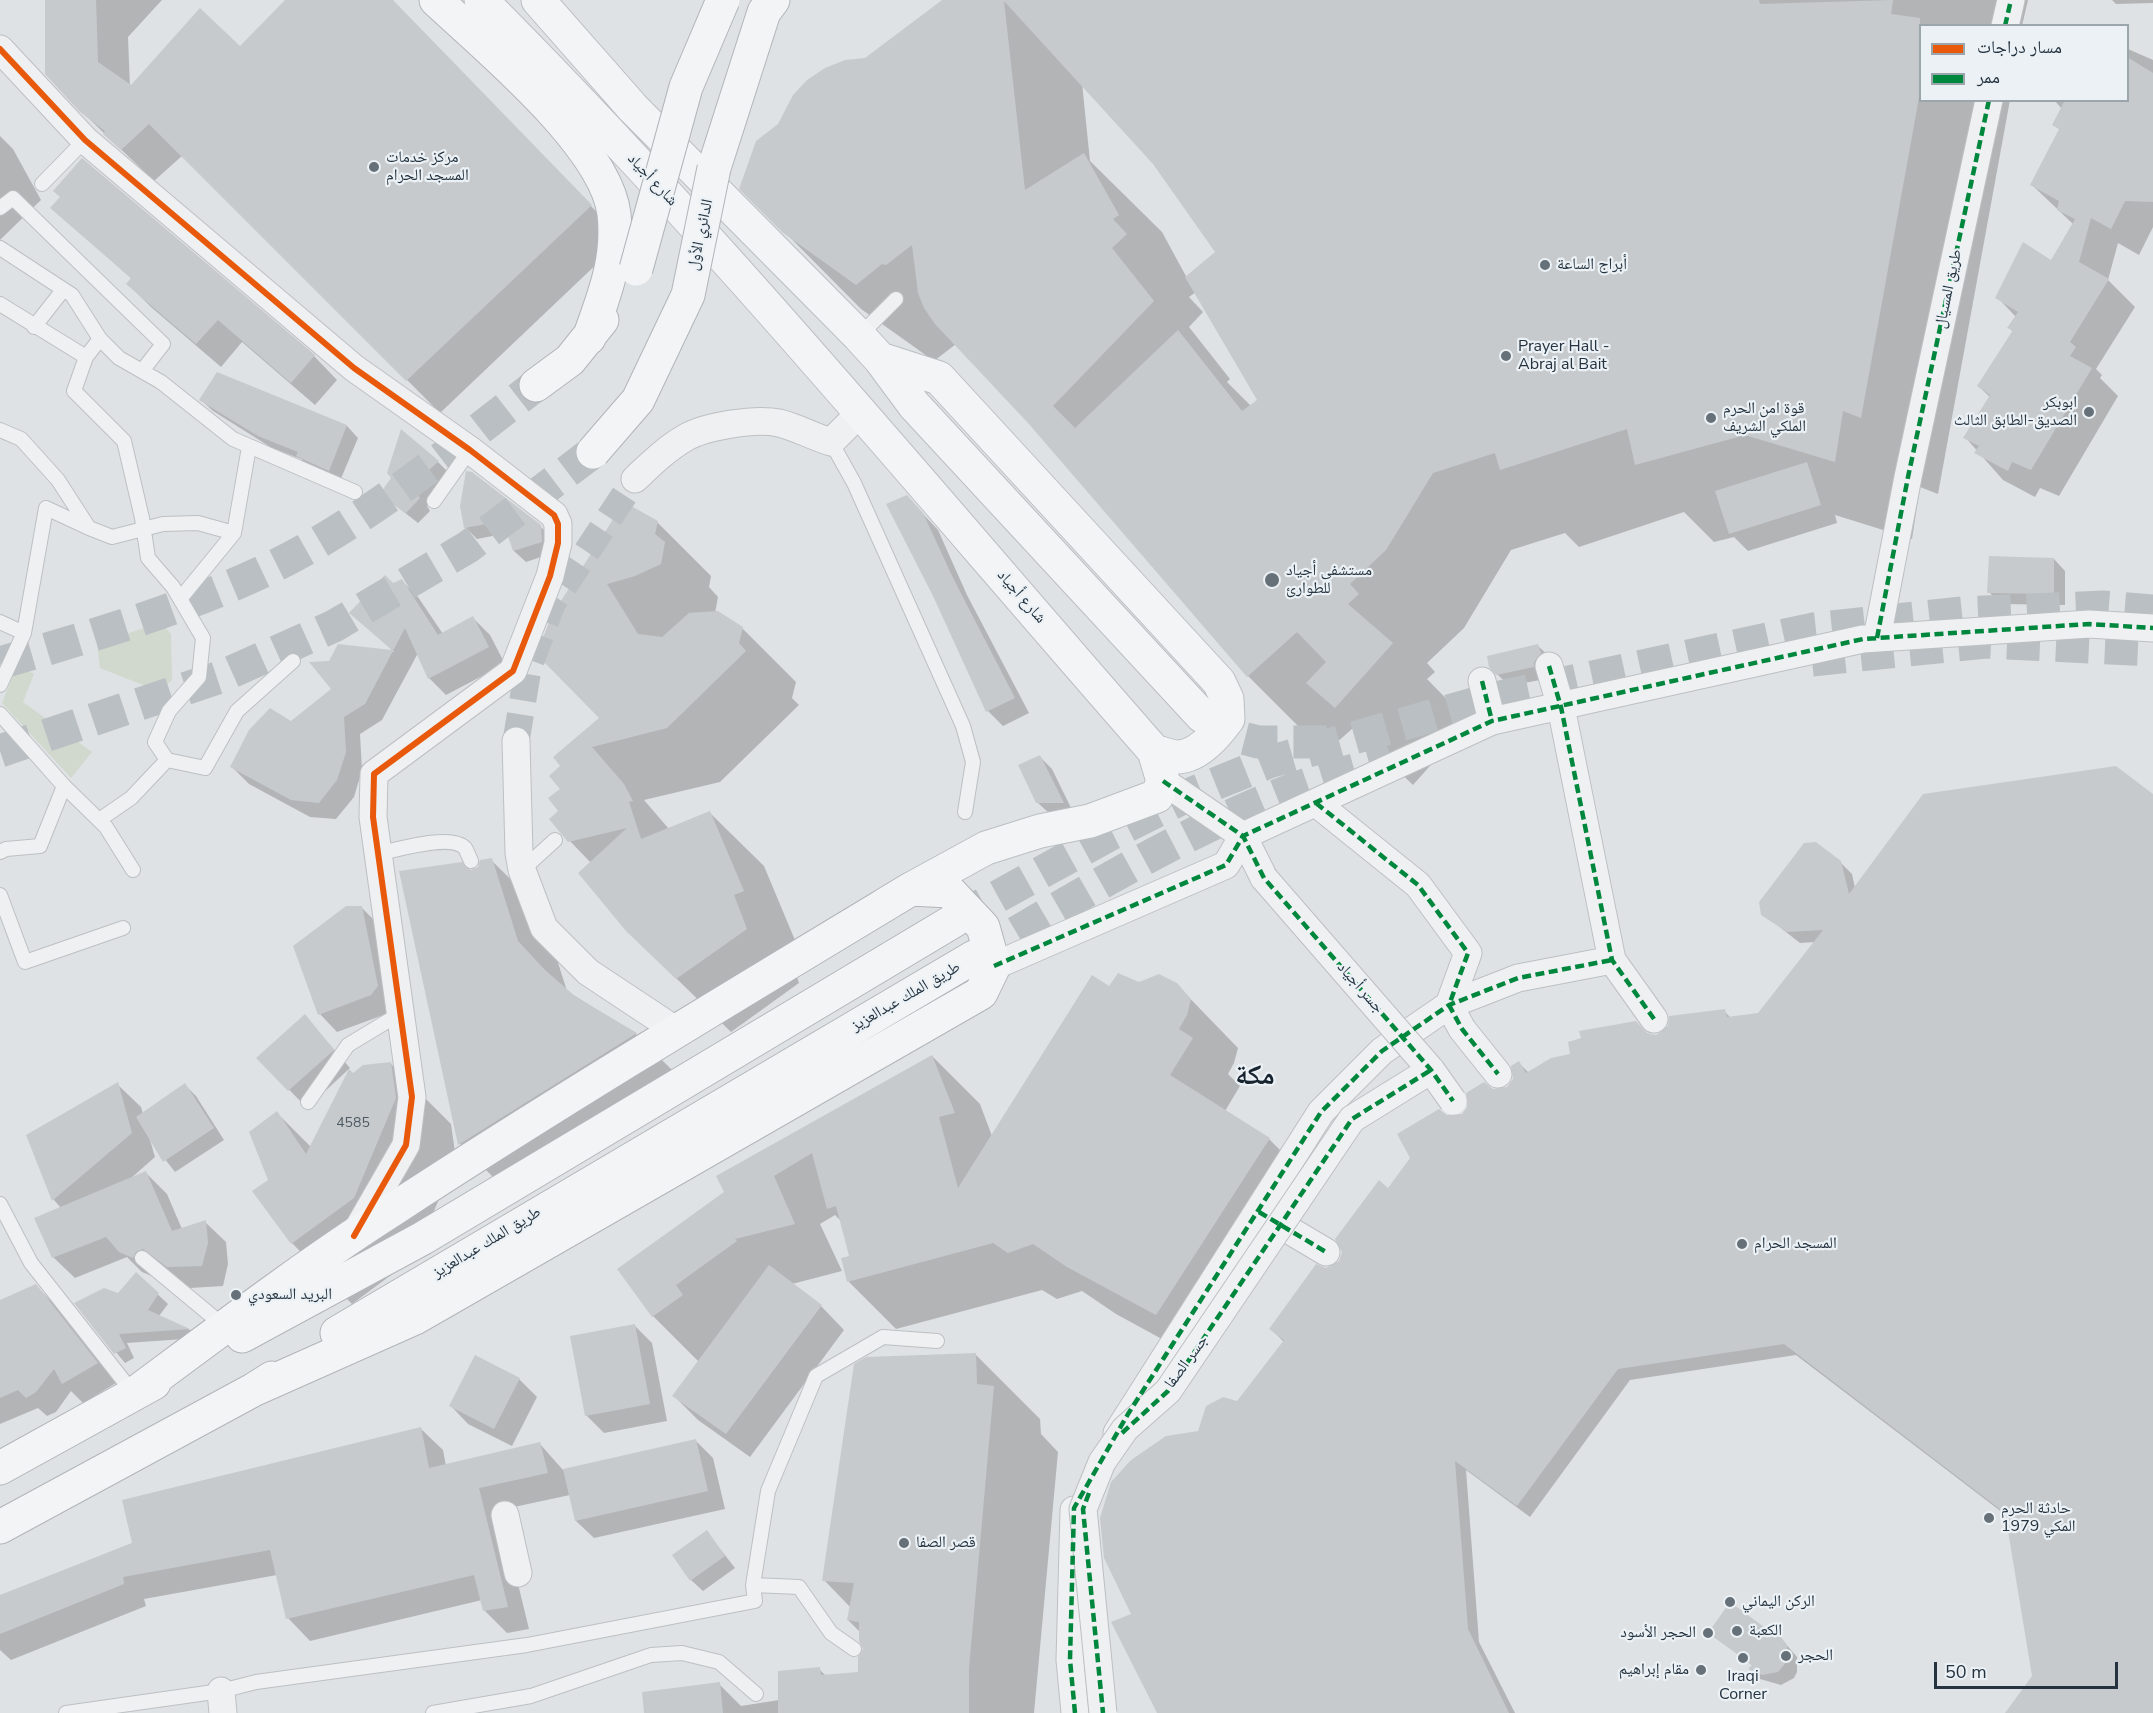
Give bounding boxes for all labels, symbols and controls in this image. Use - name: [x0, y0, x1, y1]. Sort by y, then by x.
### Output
- legend: [1919, 24, 2129, 102]
- text: مسار دراجات: [1977, 35, 2062, 59]
- text: ممر: [1977, 65, 2000, 89]
- place label: مركز خدمات المسجد الحرام: [386, 148, 469, 186]
- street label: شارع أجياد: [623, 150, 681, 210]
- marker: مركز خدمات المسجد الحرام: [367, 160, 381, 174]
- street label: الدائري الأول: [684, 198, 718, 272]
- street label: طريق المسيال: [1931, 248, 1967, 330]
- place label: أبراج الساعة: [1557, 255, 1627, 275]
- marker: أبراج الساعة: [1538, 258, 1552, 272]
- place label: Prayer Hall - Abraj al Bait: [1518, 337, 1609, 375]
- marker: Prayer Hall - Abraj al Bait: [1499, 349, 1513, 363]
- place label: ابوبكر الصديق-الطابق الثالث: [1954, 393, 2077, 431]
- place label: قوة امن الحرم الملكي الشريف: [1723, 399, 1806, 437]
- marker: ابوبكر الصديق-الطابق الثالث: [2082, 405, 2096, 419]
- marker: قوة امن الحرم الملكي الشريف: [1704, 411, 1718, 425]
- place label: مستشفى أجياد للطوارئ: [1286, 561, 1372, 599]
- street label: شارع أجياد: [992, 566, 1050, 628]
- marker: مستشفى أجياد للطوارئ: [1263, 571, 1281, 589]
- street label: طريق الملك عبدالعزيز: [848, 958, 964, 1036]
- street label: جسر أجياد: [1332, 958, 1388, 1018]
- district label: مكة: [1235, 1060, 1275, 1094]
- house number: 4585: [336, 1116, 370, 1132]
- street label: طريق الملك عبدالعزيز: [429, 1203, 545, 1283]
- place label: المسجد الحرام: [1754, 1234, 1837, 1254]
- marker: المسجد الحرام: [1735, 1237, 1749, 1251]
- place label: البريد السعودي: [248, 1285, 332, 1305]
- marker: البريد السعودي: [229, 1288, 243, 1302]
- street label: جسر الصفا: [1161, 1332, 1213, 1392]
- place label: حادثة الحرم المكي 1979: [2001, 1499, 2076, 1537]
- marker: حادثة الحرم المكي 1979: [1982, 1511, 1996, 1525]
- place label: قصر الصفا: [916, 1533, 976, 1553]
- marker: قصر الصفا: [897, 1536, 911, 1550]
- place label: الركن اليماني: [1742, 1592, 1815, 1612]
- marker: الركن اليماني: [1723, 1595, 1737, 1609]
- place label: الكعبة: [1749, 1621, 1782, 1641]
- place label: الحجر الأسود: [1620, 1623, 1696, 1643]
- marker: الكعبة: [1730, 1624, 1744, 1638]
- marker: الحجر الأسود: [1701, 1626, 1715, 1640]
- place label: الحجر: [1798, 1646, 1833, 1666]
- marker: الحجر: [1779, 1649, 1793, 1663]
- scale bar: [1937, 1650, 2122, 1688]
- marker: Iraqi Corner: [1736, 1651, 1750, 1665]
- place label: مقام إبراهيم: [1619, 1660, 1689, 1680]
- text: 50 m: [1945, 1660, 1987, 1684]
- marker: مقام إبراهيم: [1694, 1663, 1708, 1677]
- place label: Iraqi Corner: [1719, 1667, 1767, 1705]

